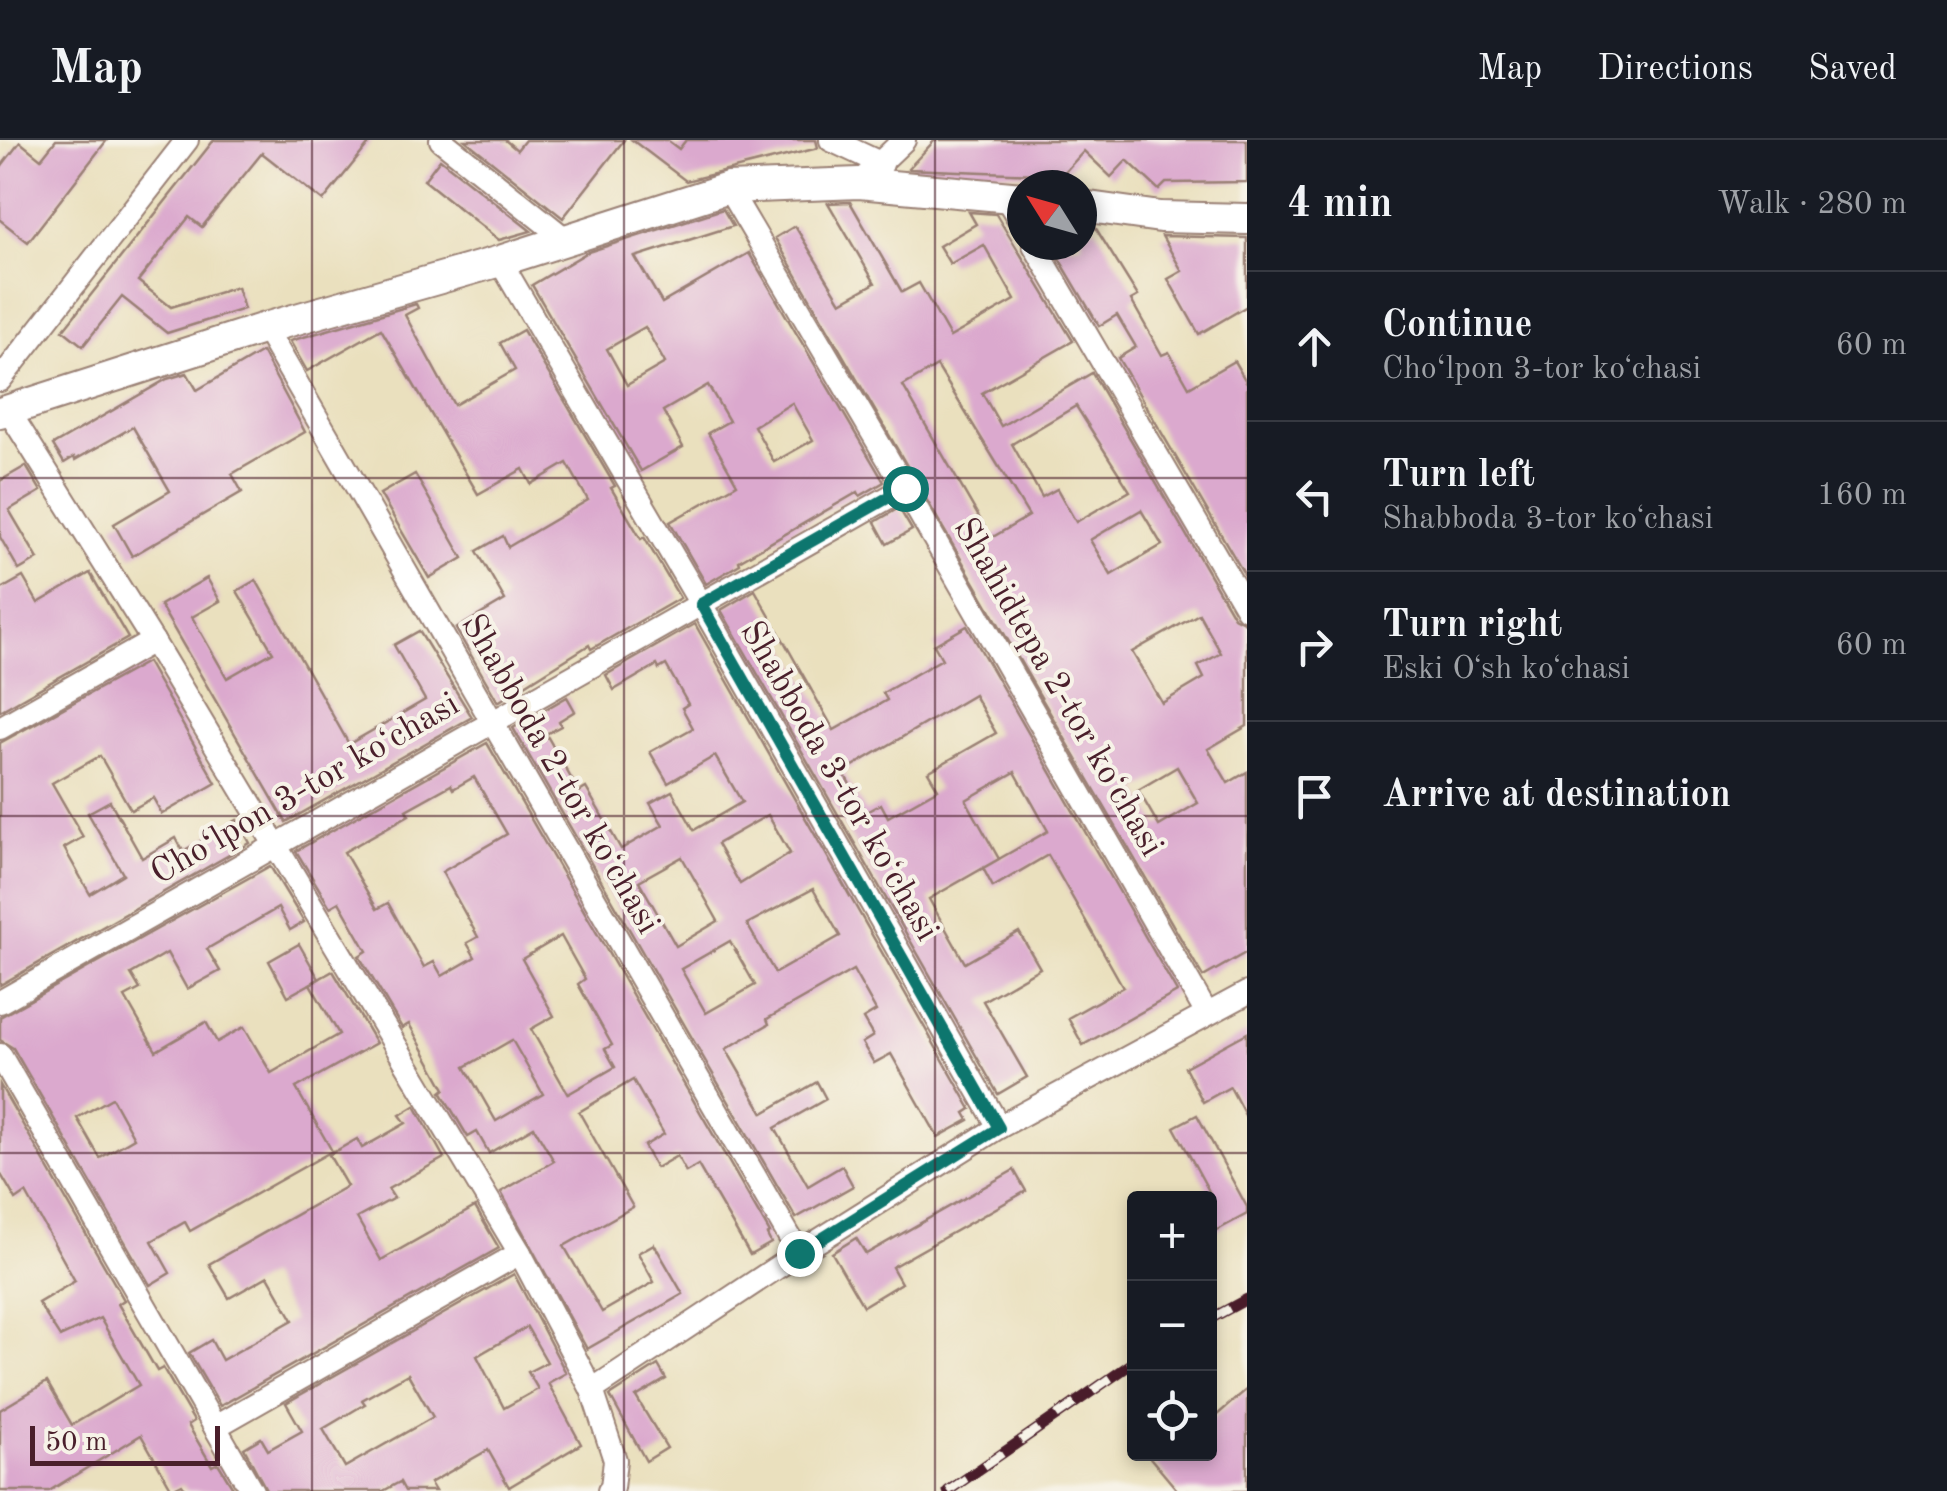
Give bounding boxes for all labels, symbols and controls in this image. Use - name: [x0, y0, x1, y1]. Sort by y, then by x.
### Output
- text: Map: [50, 45, 143, 93]
- text: Map: [1477, 52, 1542, 87]
- text: Directions: [1597, 52, 1753, 87]
- text: Saved: [1808, 52, 1897, 87]
- north arrow: [1007, 170, 1097, 260]
- text: 4 min: [1287, 184, 1393, 226]
- text: Walk · 280 m: [1717, 189, 1907, 221]
- text: Continue: [1382, 307, 1532, 345]
- icon: ahead: [1287, 319, 1342, 374]
- text: 60 m: [1836, 330, 1907, 362]
- text: Cho‘lpon 3-tor koʻchasi: [1382, 354, 1701, 386]
- text: Turn left: [1382, 457, 1535, 495]
- route start: [883, 466, 929, 512]
- icon: left: [1287, 469, 1342, 524]
- text: 160 m: [1817, 480, 1907, 512]
- text: Shabboda 3-tor koʻchasi: [1382, 504, 1713, 536]
- street label: Shahidtepa 2-tor koʻchasi: [947, 512, 1169, 862]
- text: Turn right: [1382, 607, 1562, 645]
- street label: Shabboda 2-tor koʻchasi: [454, 609, 666, 940]
- street label: Shabboda 3-tor koʻchasi: [733, 616, 945, 947]
- icon: right: [1287, 619, 1342, 674]
- text: 60 m: [1836, 630, 1907, 662]
- text: Eski Oʻsh koʻchasi: [1382, 654, 1630, 686]
- street label: Cho‘lpon 3-tor koʻchasi: [145, 687, 465, 892]
- icon: arrive: [1287, 769, 1342, 824]
- text: Arrive at destination: [1382, 777, 1731, 815]
- map controls: [1127, 1191, 1217, 1461]
- button: +: [1127, 1191, 1217, 1281]
- route end: [777, 1231, 823, 1277]
- button: −: [1127, 1281, 1217, 1371]
- button: locate: [1127, 1371, 1217, 1461]
- scale bar: [30, 1421, 220, 1466]
- text: 50 m: [45, 1429, 108, 1457]

